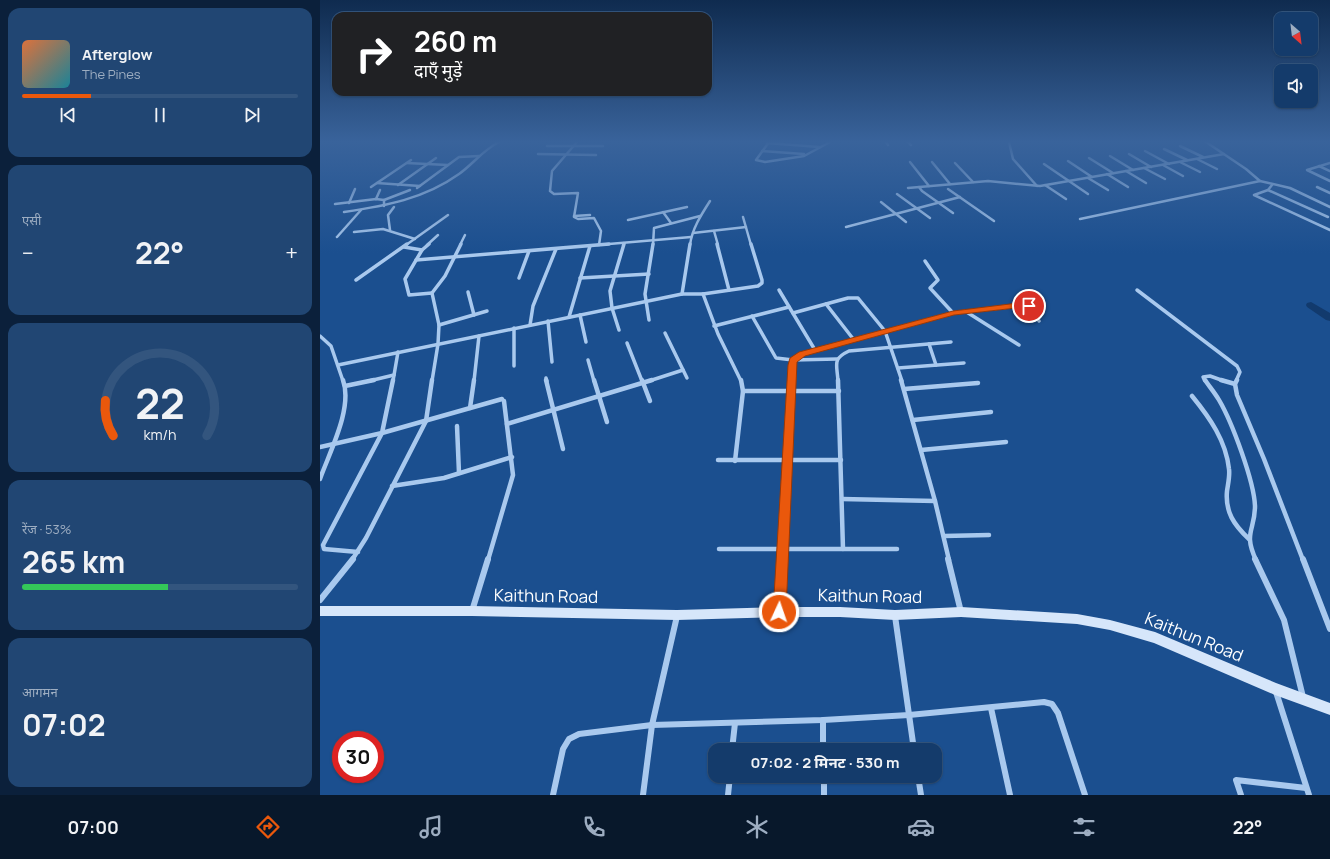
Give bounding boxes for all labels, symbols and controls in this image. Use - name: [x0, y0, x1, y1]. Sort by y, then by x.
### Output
- north arrow: [1274, 12, 1318, 56]
- map controls: [1274, 12, 1318, 108]
- text: 260 m: [414, 22, 497, 60]
- icon: right: [348, 28, 400, 80]
- text: Afterglow: [82, 44, 153, 65]
- text: दाएँ मुड़ें: [414, 58, 462, 82]
- button: sound: [1274, 64, 1318, 108]
- text: The Pines: [82, 65, 141, 83]
- icon: previous: [57, 104, 79, 126]
- icon: pause: [149, 104, 171, 126]
- icon: next: [241, 104, 263, 126]
- text: एसी: [22, 211, 41, 229]
- text: 22°: [135, 232, 184, 273]
- text: −: [22, 238, 34, 268]
- text: +: [285, 238, 298, 268]
- pin: [1012, 289, 1046, 323]
- icon: arrive: [1018, 295, 1040, 317]
- text: 22: [135, 374, 185, 430]
- text: km/h: [143, 424, 177, 443]
- text: रेंज · 53%: [22, 520, 72, 538]
- text: 265 km: [22, 541, 125, 582]
- street label: Kaithun Road: [494, 583, 598, 608]
- street label: Kaithun Road: [818, 583, 922, 608]
- position arrow: [758, 591, 800, 633]
- street label: Kaithun Road: [1142, 606, 1247, 667]
- text: आगमन: [22, 683, 58, 701]
- text: 07:02: [22, 704, 106, 745]
- speed limit sign: 30: [332, 731, 384, 783]
- text: 07:02 · 2 मिनट · 530 m: [750, 752, 900, 773]
- icon: directions: [254, 813, 282, 841]
- icon: music: [417, 813, 445, 841]
- icon: phone: [580, 813, 608, 841]
- icon: climate: [743, 813, 771, 841]
- icon: car: [907, 813, 935, 841]
- icon: filters: [1070, 813, 1098, 841]
- text: 07:00: [68, 815, 119, 839]
- text: 22°: [1233, 815, 1262, 839]

